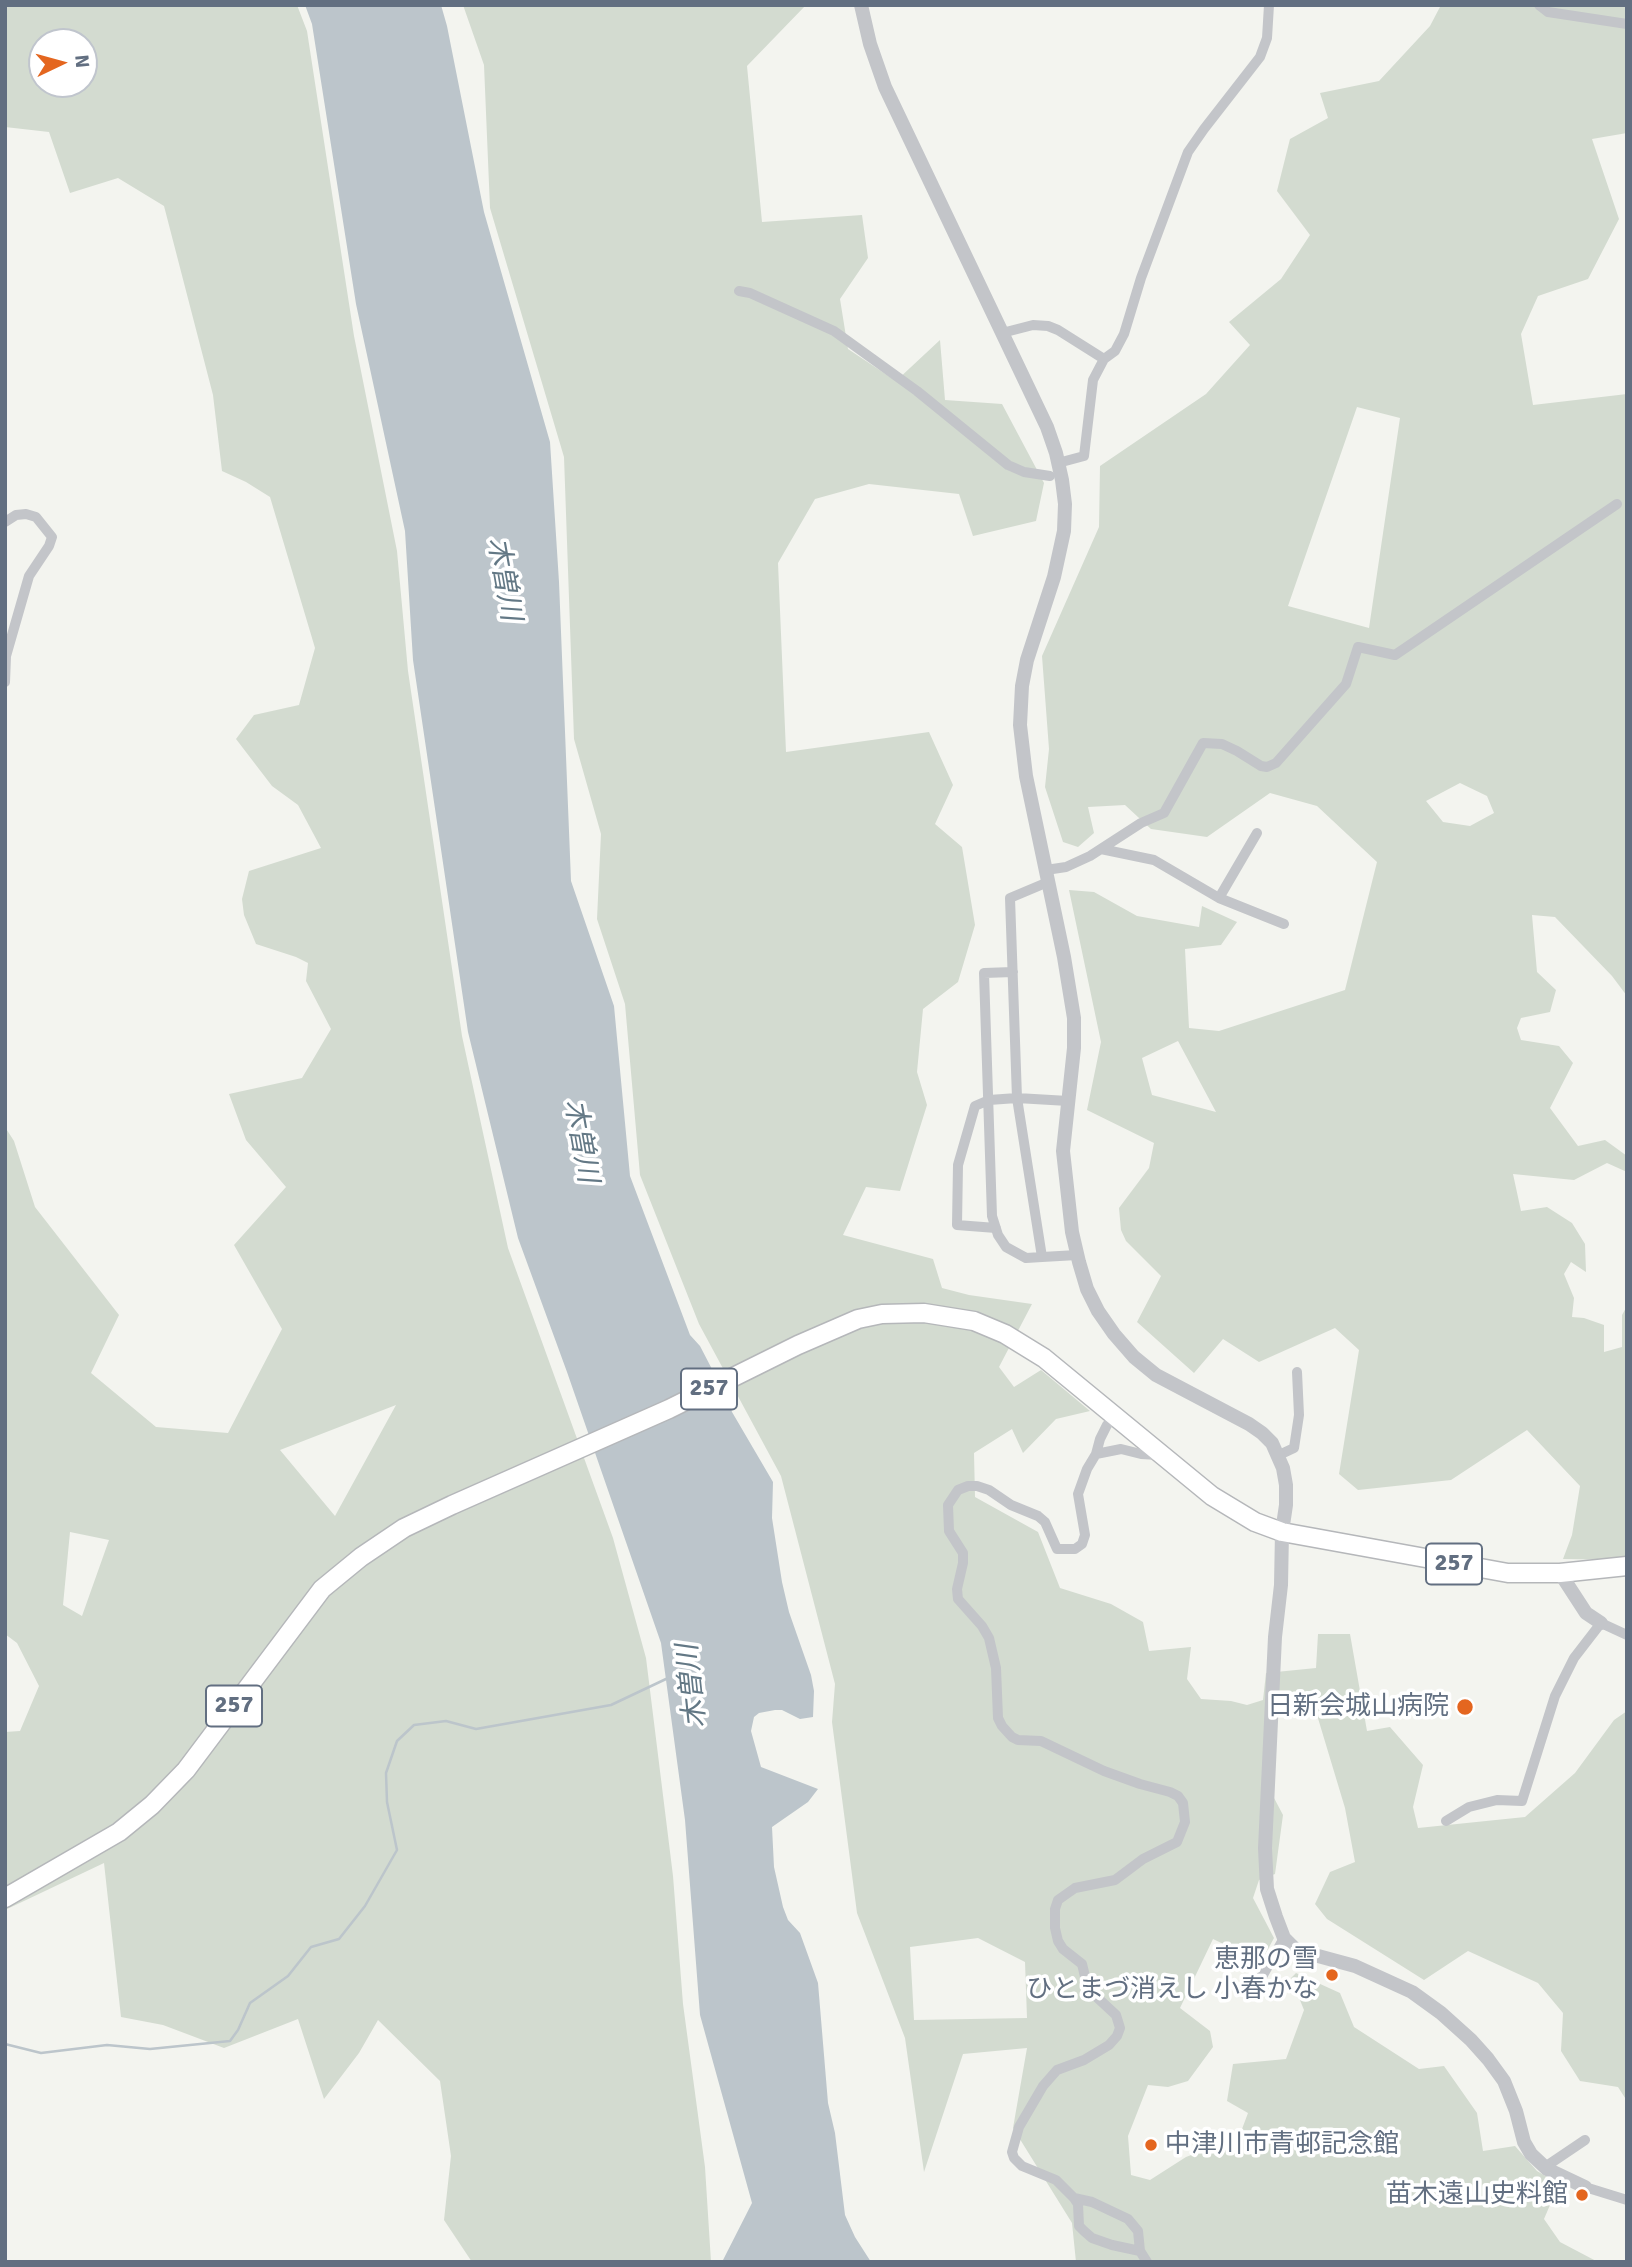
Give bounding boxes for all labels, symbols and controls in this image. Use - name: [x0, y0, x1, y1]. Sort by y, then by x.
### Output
- north arrow: [28, 28, 98, 98]
- text: N: [69, 54, 94, 69]
- water label: 木曽川: [479, 535, 527, 623]
- water label: 木曽川: [556, 1097, 604, 1185]
- road number: 257: [681, 1368, 737, 1409]
- road number: 257: [1426, 1544, 1482, 1584]
- water label: 木曽川: [672, 1642, 714, 1730]
- road number: 257: [206, 1686, 262, 1726]
- place label: 日新会城山病院: [1267, 1691, 1449, 1723]
- marker: 日新会城山病院: [1455, 1697, 1475, 1717]
- place label: 恵那の雪 ひとまづ消えし 小春かな: [1026, 1944, 1318, 2006]
- marker: 恵那の雪 ひとまづ消えし 小春かな: [1324, 1967, 1340, 1983]
- place label: 中津川市青邨記念館: [1165, 2129, 1399, 2161]
- marker: 中津川市青邨記念館: [1143, 2137, 1159, 2153]
- place label: 苗木遠山史料館: [1386, 2179, 1568, 2211]
- marker: 苗木遠山史料館: [1574, 2187, 1590, 2203]

